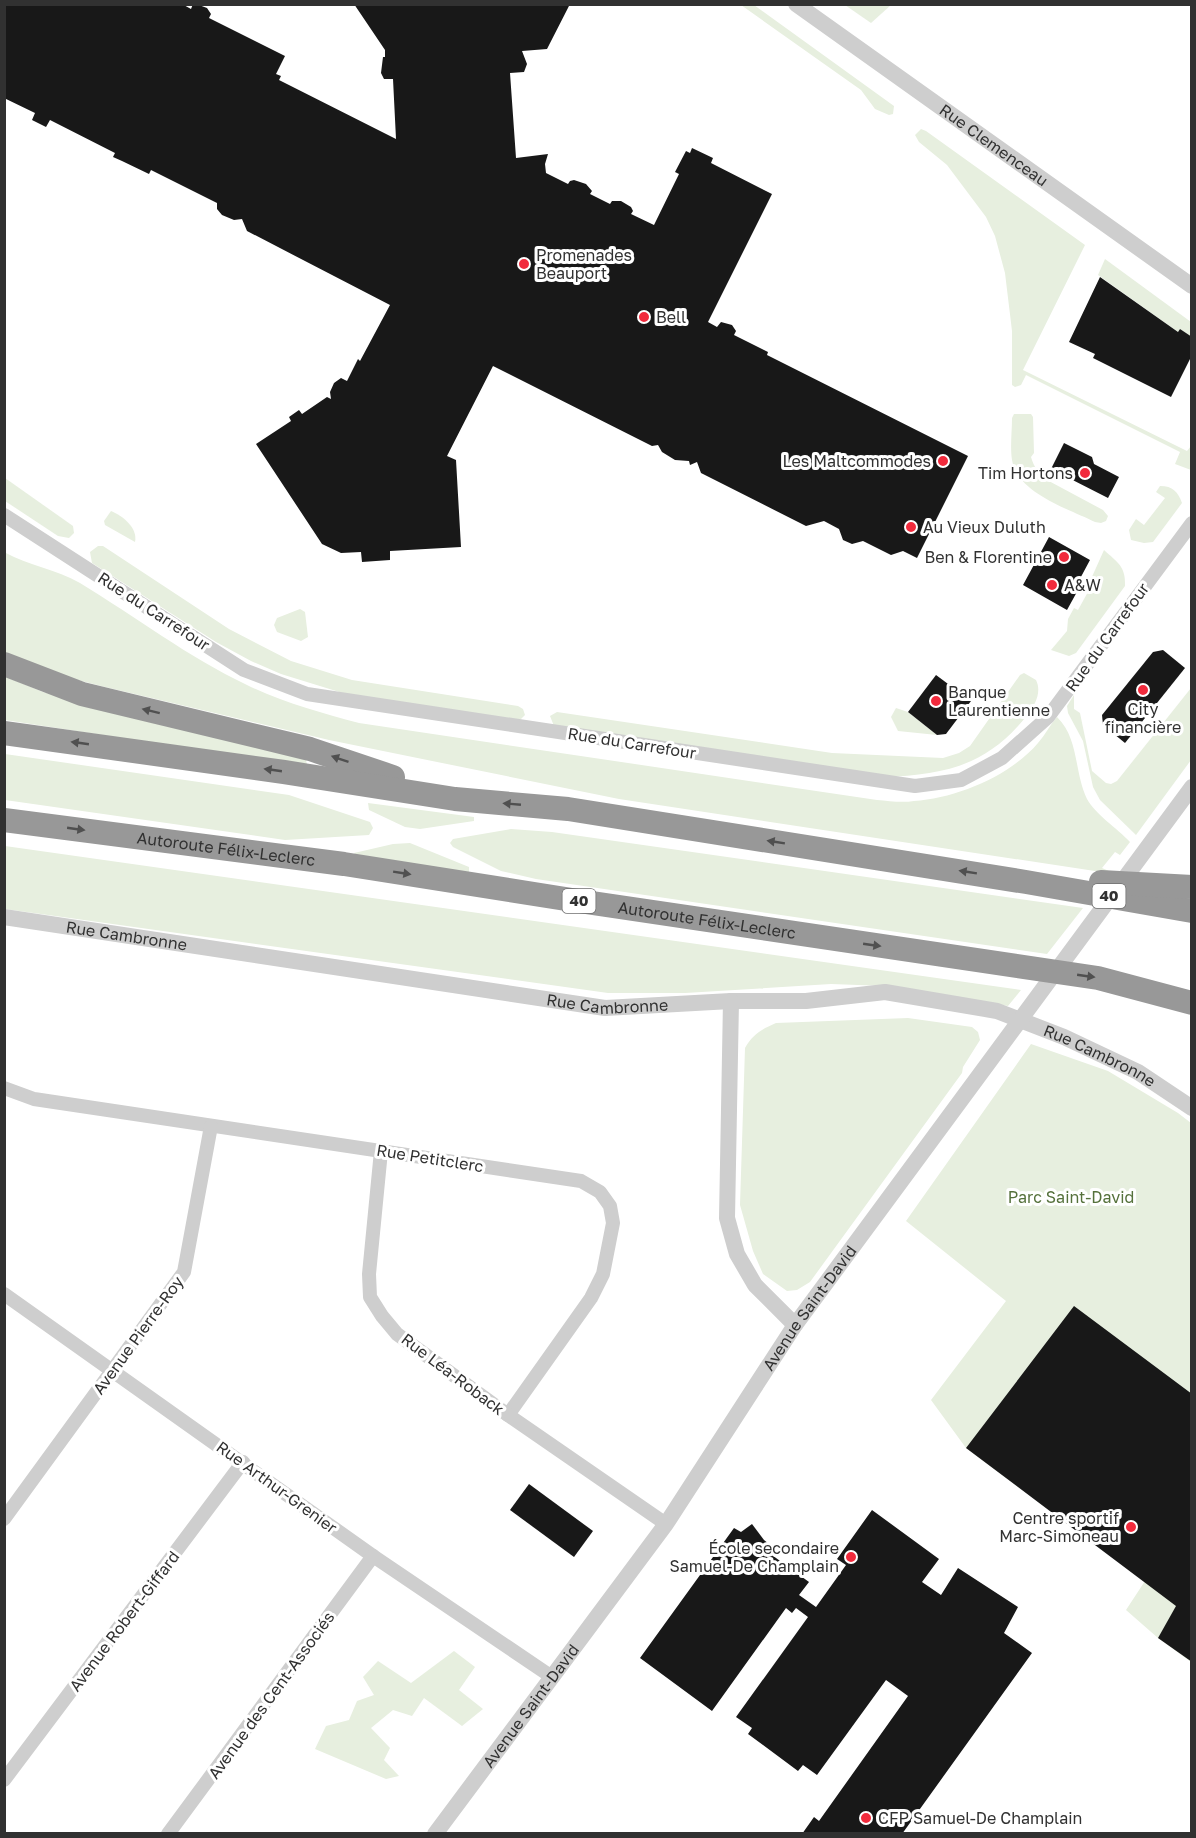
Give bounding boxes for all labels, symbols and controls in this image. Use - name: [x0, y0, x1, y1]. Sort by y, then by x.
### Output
- street label: Rue Clemenceau: [936, 99, 1052, 190]
- place label: Promenades Beauport: [536, 245, 632, 283]
- marker: Promenades Beauport: [517, 257, 531, 271]
- place label: Bell: [656, 307, 686, 327]
- marker: Bell: [637, 310, 651, 324]
- place label: Les Maltcommodes: [782, 451, 931, 471]
- marker: Les Maltcommodes: [936, 454, 950, 468]
- place label: Tim Hortons: [978, 463, 1073, 483]
- marker: Tim Hortons: [1078, 466, 1092, 480]
- place label: Au Vieux Duluth: [923, 517, 1046, 537]
- marker: Au Vieux Duluth: [904, 520, 918, 534]
- place label: Ben & Florentine: [925, 547, 1052, 567]
- marker: Ben & Florentine: [1057, 550, 1071, 564]
- street label: Rue du Carrefour: [94, 567, 214, 655]
- place label: A&W: [1064, 575, 1101, 595]
- marker: A&W: [1045, 578, 1059, 592]
- street label: Rue du Carrefour: [1061, 579, 1153, 695]
- place label: Banque Laurentienne: [948, 682, 1050, 720]
- marker: City financière: [1136, 683, 1150, 697]
- marker: Banque Laurentienne: [929, 694, 943, 708]
- place label: City financière: [1105, 699, 1181, 737]
- one-way arrow: [142, 705, 161, 715]
- street label: Rue du Carrefour: [566, 723, 698, 763]
- one-way arrow: [70, 739, 89, 748]
- one-way arrow: [331, 754, 349, 764]
- one-way arrow: [263, 766, 282, 775]
- one-way arrow: [502, 799, 521, 809]
- one-way arrow: [67, 824, 86, 833]
- street label: Autoroute Félix-Leclerc: [136, 827, 317, 870]
- one-way arrow: [766, 837, 785, 846]
- one-way arrow: [959, 868, 978, 877]
- one-way arrow: [393, 869, 412, 878]
- road number: 40: [1092, 884, 1126, 908]
- road number: 40: [562, 889, 596, 913]
- street label: Autoroute Félix-Leclerc: [617, 897, 797, 943]
- street label: Rue Cambronne: [65, 917, 188, 955]
- one-way arrow: [863, 940, 882, 949]
- one-way arrow: [1077, 972, 1096, 981]
- street label: Rue Cambronne: [545, 989, 669, 1018]
- street label: Rue Cambronne: [1041, 1020, 1160, 1091]
- street label: Rue Petitclerc: [375, 1140, 485, 1176]
- park label: Parc Saint-David: [1008, 1187, 1134, 1207]
- street label: Avenue Saint-David: [758, 1241, 860, 1374]
- street label: Avenue Pierre-Roy: [88, 1272, 188, 1398]
- street label: Rue Léa-Roback: [398, 1329, 508, 1419]
- street label: Rue Arthur-Grenier: [213, 1436, 341, 1538]
- place label: Centre sportif Marc-Simoneau: [999, 1508, 1119, 1546]
- marker: Centre sportif Marc-Simoneau: [1124, 1520, 1138, 1534]
- place label: École secondaire Samuel-De Champlain: [670, 1538, 839, 1576]
- street label: Avenue Robert-Giffard: [65, 1547, 183, 1695]
- marker: École secondaire Samuel-De Champlain: [844, 1550, 858, 1564]
- street label: Avenue des Cent-Associés: [204, 1607, 338, 1783]
- street label: Avenue Saint-David: [478, 1640, 583, 1771]
- place label: CFP Samuel-De Champlain: [878, 1808, 1082, 1828]
- marker: CFP Samuel-De Champlain: [859, 1811, 873, 1825]

